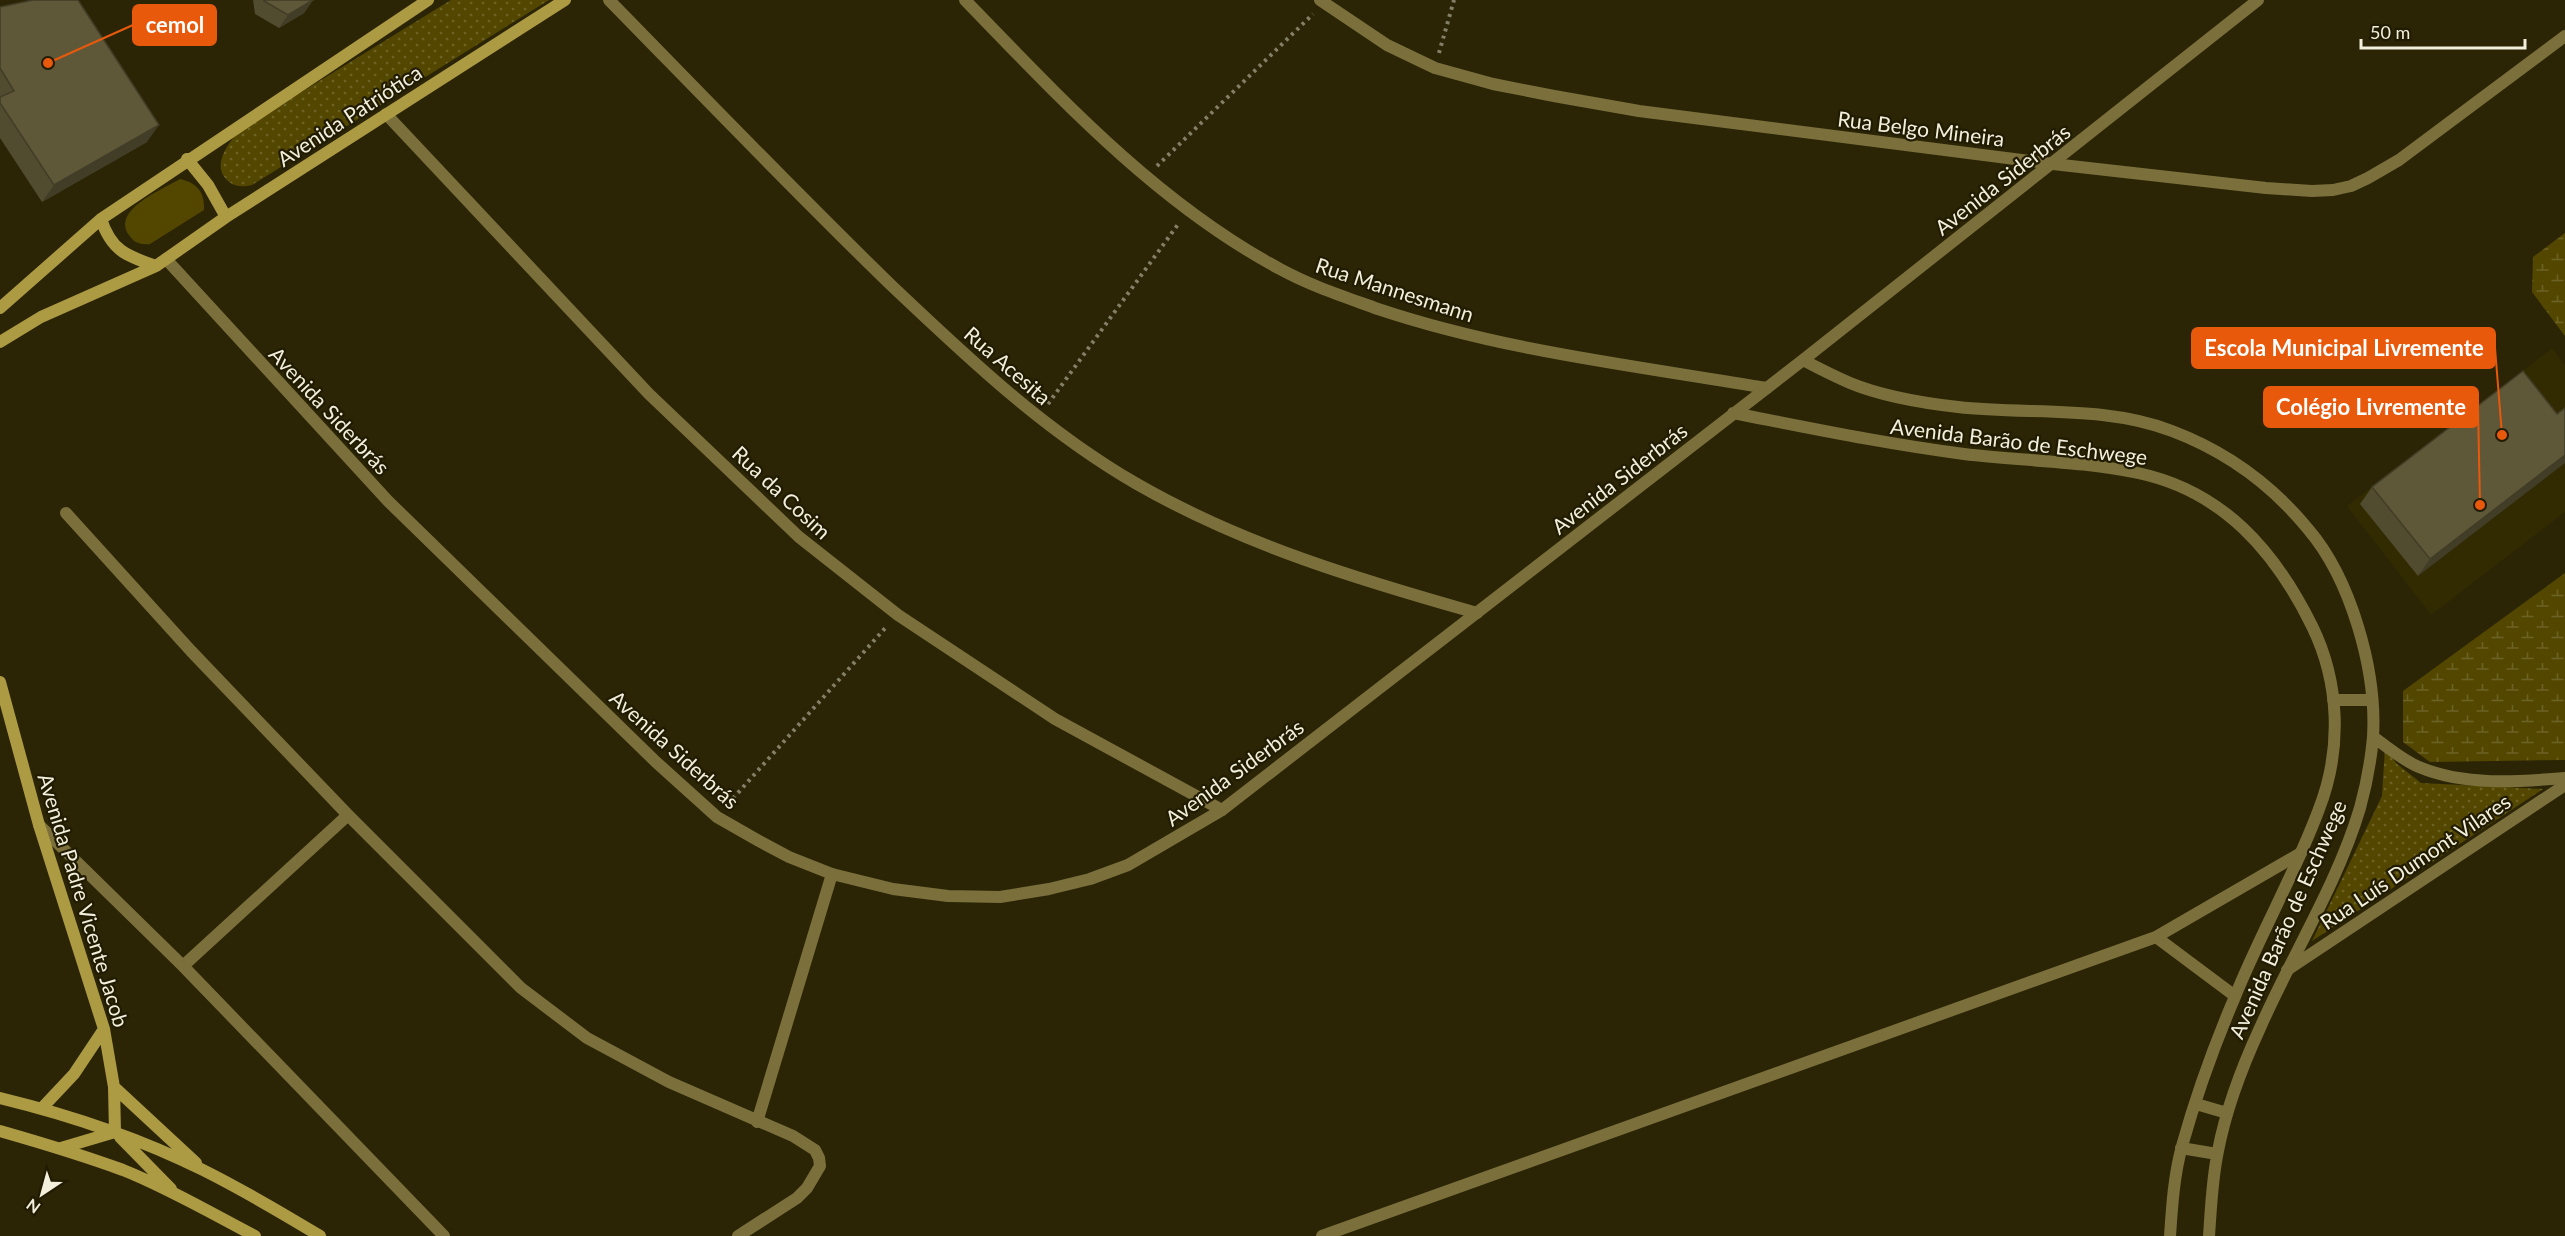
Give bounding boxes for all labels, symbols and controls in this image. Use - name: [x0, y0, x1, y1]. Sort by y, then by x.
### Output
- callout: cemol: [133, 5, 216, 45]
- text: cemol: [146, 11, 204, 38]
- scale bar: [2361, 12, 2524, 50]
- text: 50 m: [2370, 21, 2410, 43]
- street label: Avenida Patriótica: [272, 59, 426, 171]
- street label: Rua Belgo Mineira: [1836, 105, 2006, 151]
- street label: Avenida Siderbrás: [1929, 118, 2075, 240]
- street label: Rua Mannesmann: [1313, 252, 1477, 326]
- street label: Rua Acesita: [960, 321, 1056, 409]
- callout: Escola Municipal Livremente: [2192, 328, 2495, 368]
- text: Escola Municipal Livremente: [2204, 334, 2484, 361]
- street label: Avenida Siderbrás: [265, 341, 395, 479]
- callout: Colégio Livremente: [2264, 387, 2478, 427]
- text: Colégio Livremente: [2276, 393, 2466, 420]
- street label: Avenida Barão de Eschwege: [1889, 413, 2149, 469]
- street label: Avenida Siderbrás: [1546, 417, 1692, 539]
- street label: Rua da Cosim: [728, 440, 836, 544]
- street label: Avenida Siderbrás: [605, 685, 745, 813]
- street label: Avenida Siderbrás: [1160, 713, 1308, 831]
- street label: Avenida Padre Vicente Jacob: [33, 770, 135, 1030]
- street label: Rua Luís Dumont Vilares: [2315, 788, 2515, 934]
- street label: Avenida Barão de Eschwege: [2223, 796, 2351, 1042]
- north arrow: [12, 1164, 72, 1224]
- text: N: [22, 1195, 43, 1218]

